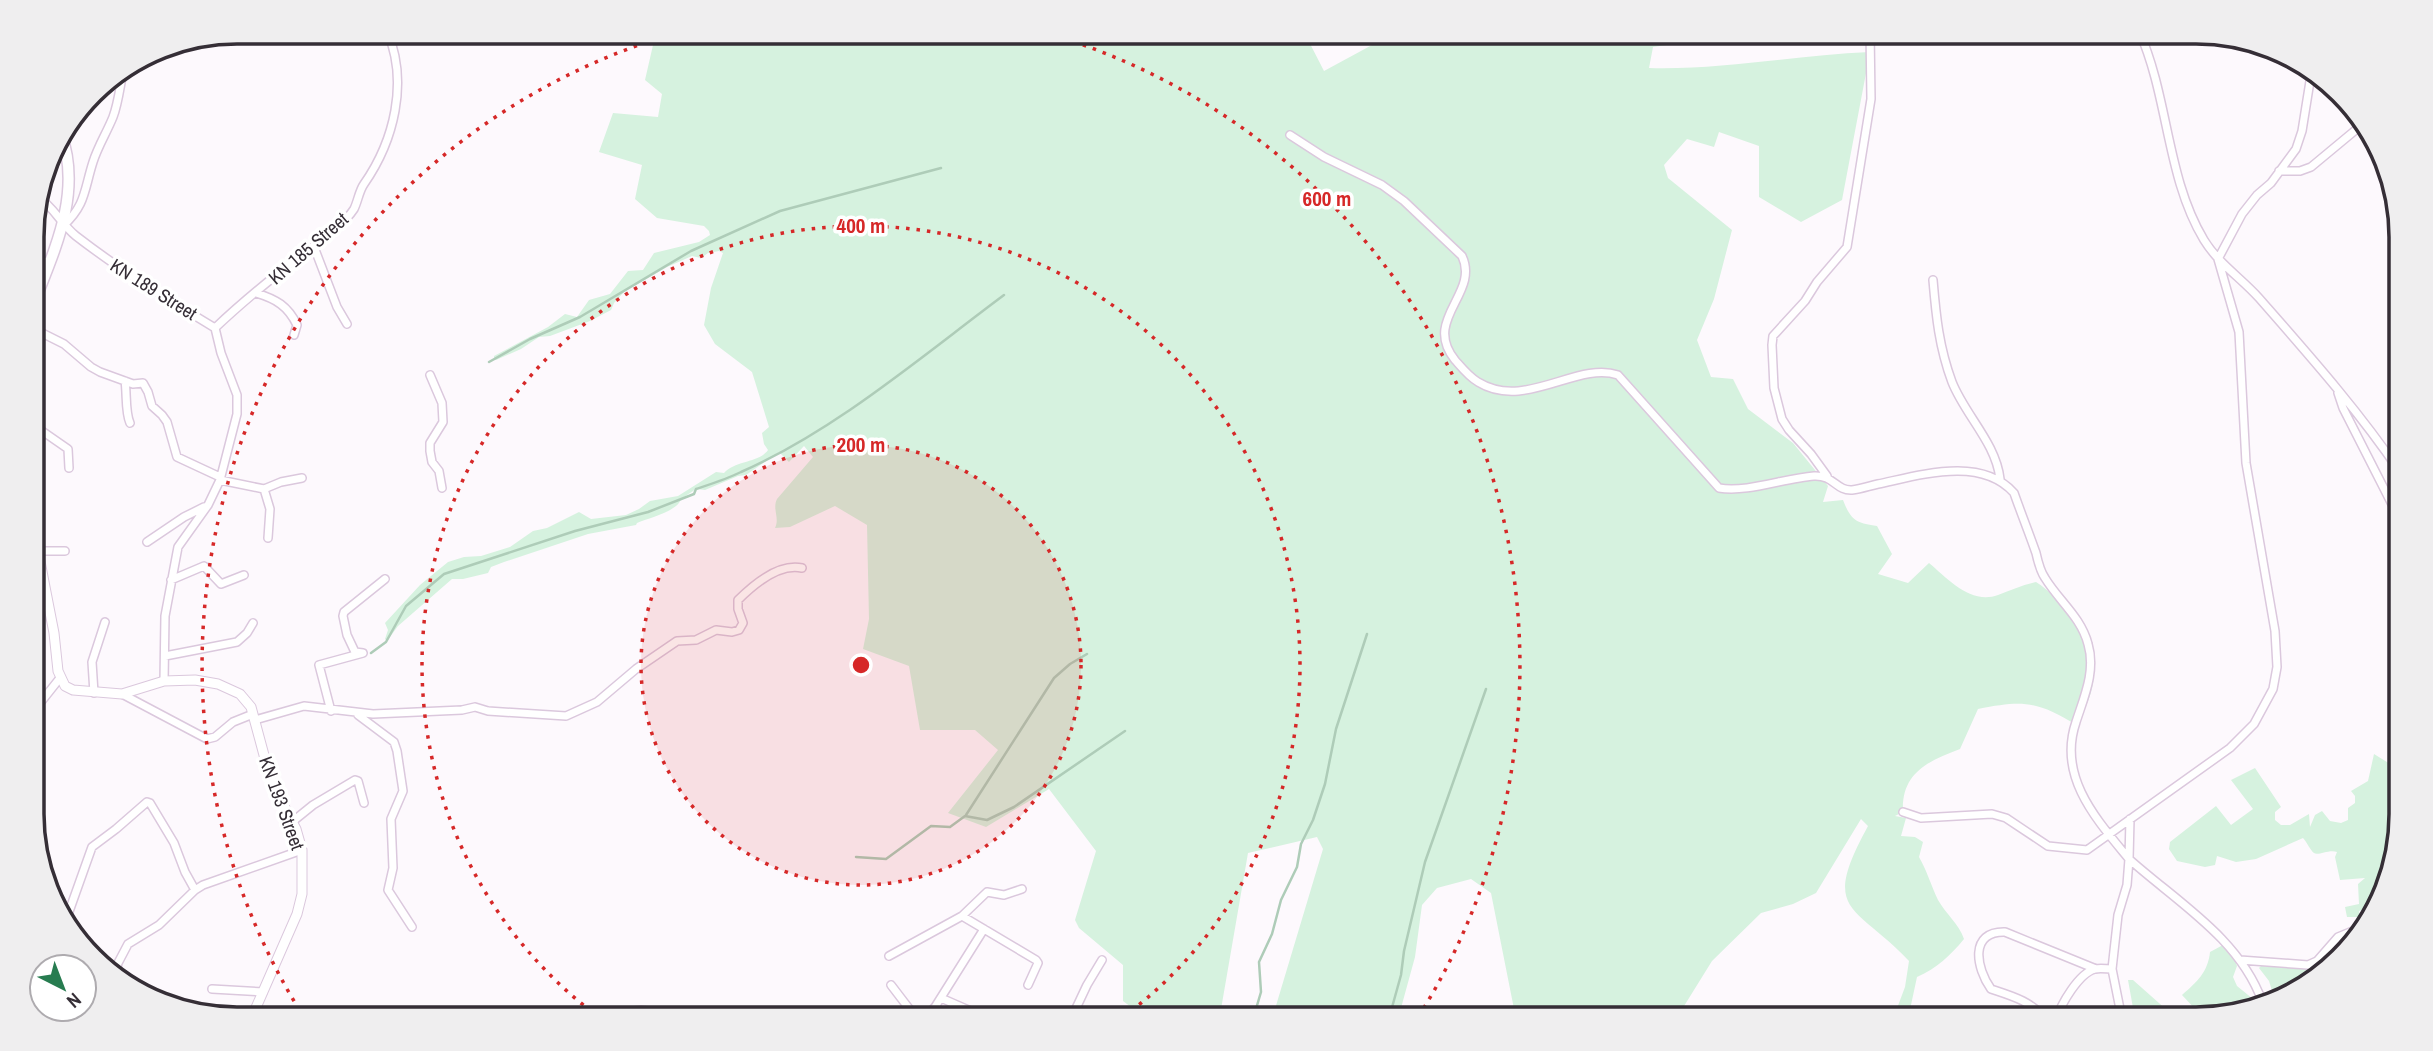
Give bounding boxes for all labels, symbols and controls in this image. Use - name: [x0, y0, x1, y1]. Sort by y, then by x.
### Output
- text: 600 m: [1303, 184, 1351, 213]
- street label: KN 185 Street: [263, 206, 354, 290]
- text: 400 m: [837, 211, 885, 240]
- street label: KN 189 Street: [106, 252, 203, 326]
- text: 200 m: [837, 430, 885, 459]
- centre of rings: [849, 653, 873, 677]
- street label: KN 193 Street: [253, 753, 311, 854]
- north arrow: [28, 953, 98, 1023]
- text: N: [61, 987, 87, 1014]

